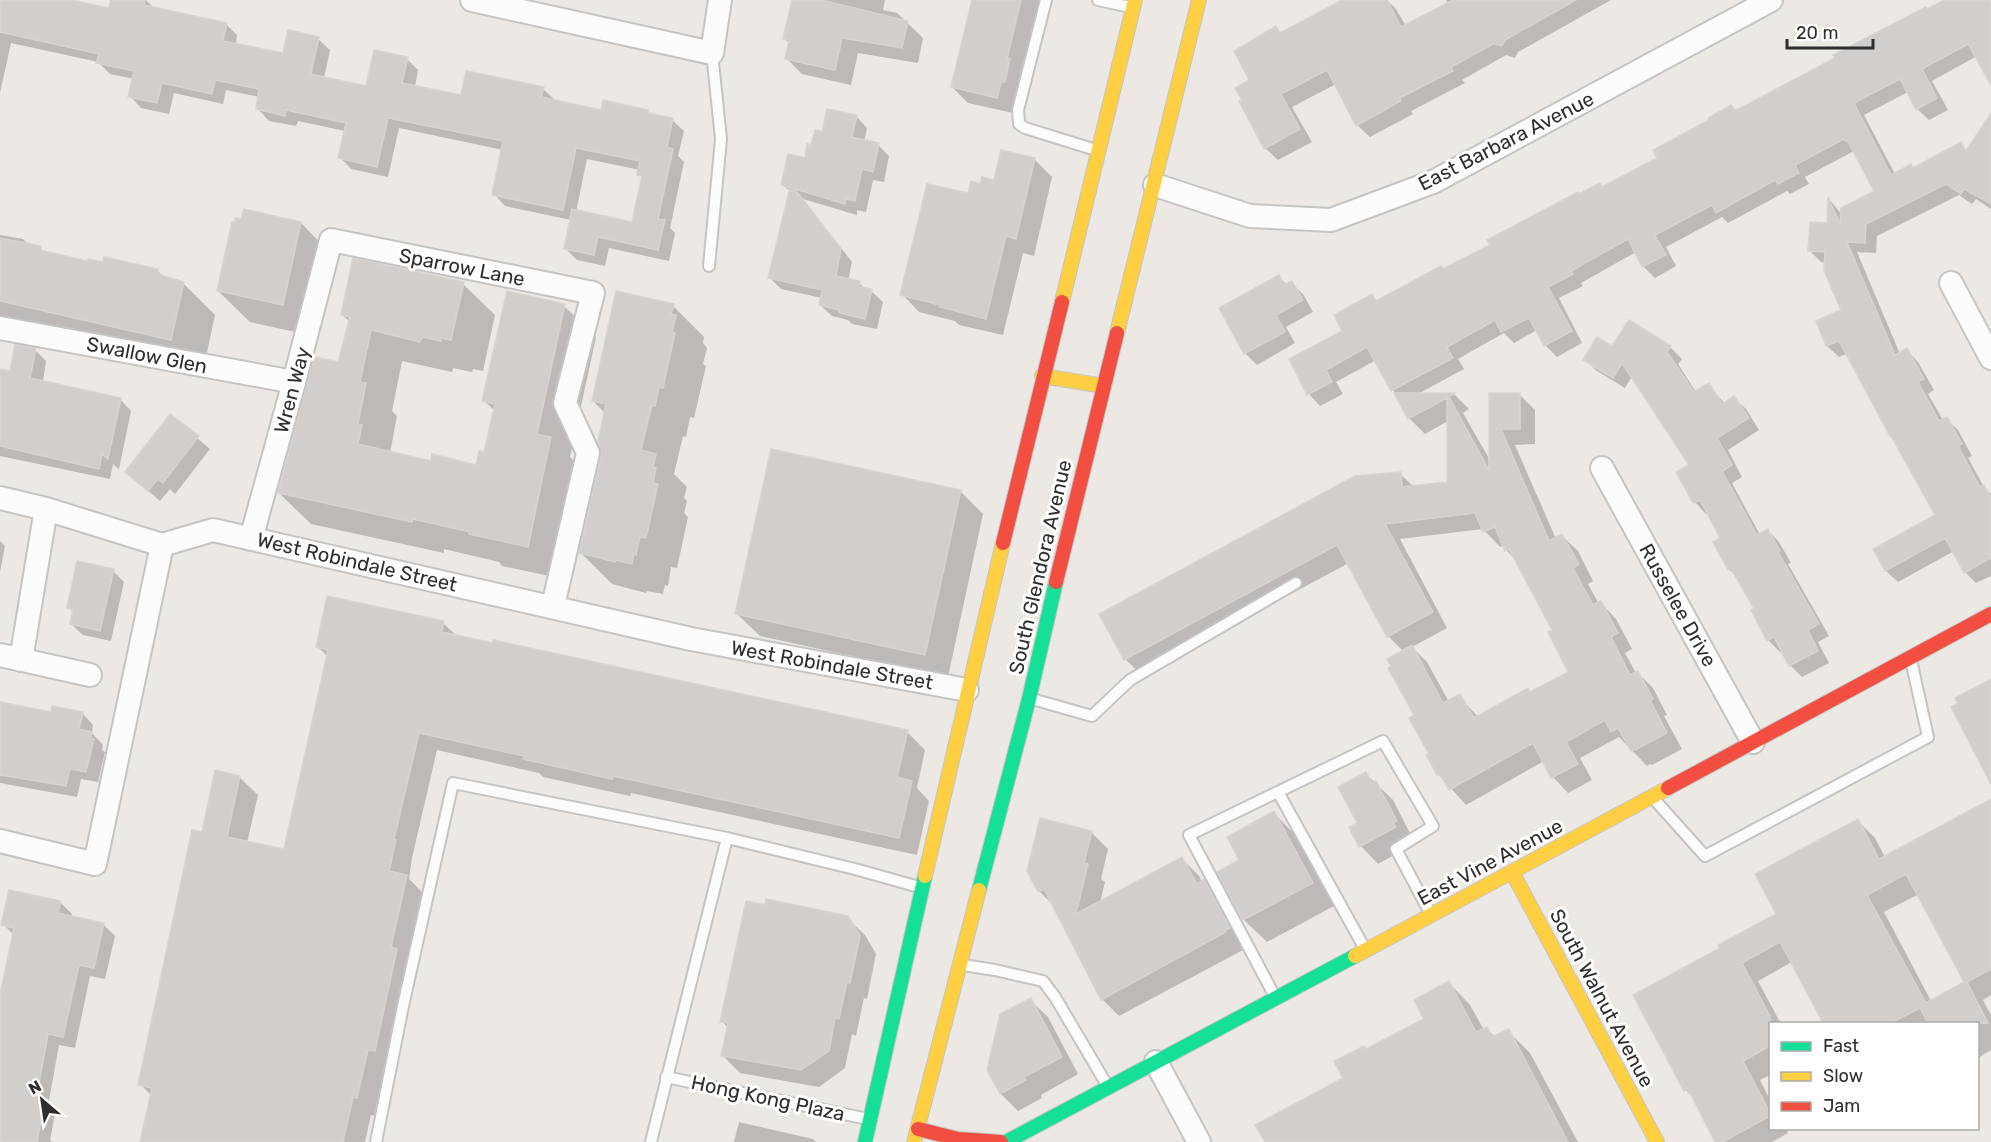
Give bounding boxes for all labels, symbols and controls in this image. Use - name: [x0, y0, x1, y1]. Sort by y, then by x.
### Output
- scale bar: [1787, 12, 1872, 50]
- text: 20 m: [1796, 22, 1838, 44]
- street label: East Barbara Avenue: [1414, 86, 1598, 196]
- street label: Sparrow Lane: [397, 243, 527, 291]
- street label: Swallow Glen: [85, 332, 209, 378]
- street label: Wren Way: [269, 344, 315, 436]
- street label: South Glendora Avenue: [1004, 458, 1076, 676]
- street label: West Robindale Street: [255, 527, 460, 597]
- street label: Russelee Drive: [1634, 539, 1722, 671]
- street label: West Robindale Street: [729, 635, 935, 695]
- street label: East Vine Avenue: [1413, 814, 1567, 910]
- street label: South Walnut Avenue: [1545, 905, 1659, 1091]
- legend: [1769, 1022, 1979, 1130]
- text: Fast: [1823, 1035, 1859, 1057]
- text: Slow: [1823, 1065, 1863, 1087]
- north arrow: [12, 1070, 72, 1130]
- street label: Hong Kong Plaza: [689, 1070, 847, 1126]
- text: N: [25, 1076, 45, 1098]
- text: Jam: [1823, 1095, 1860, 1117]

